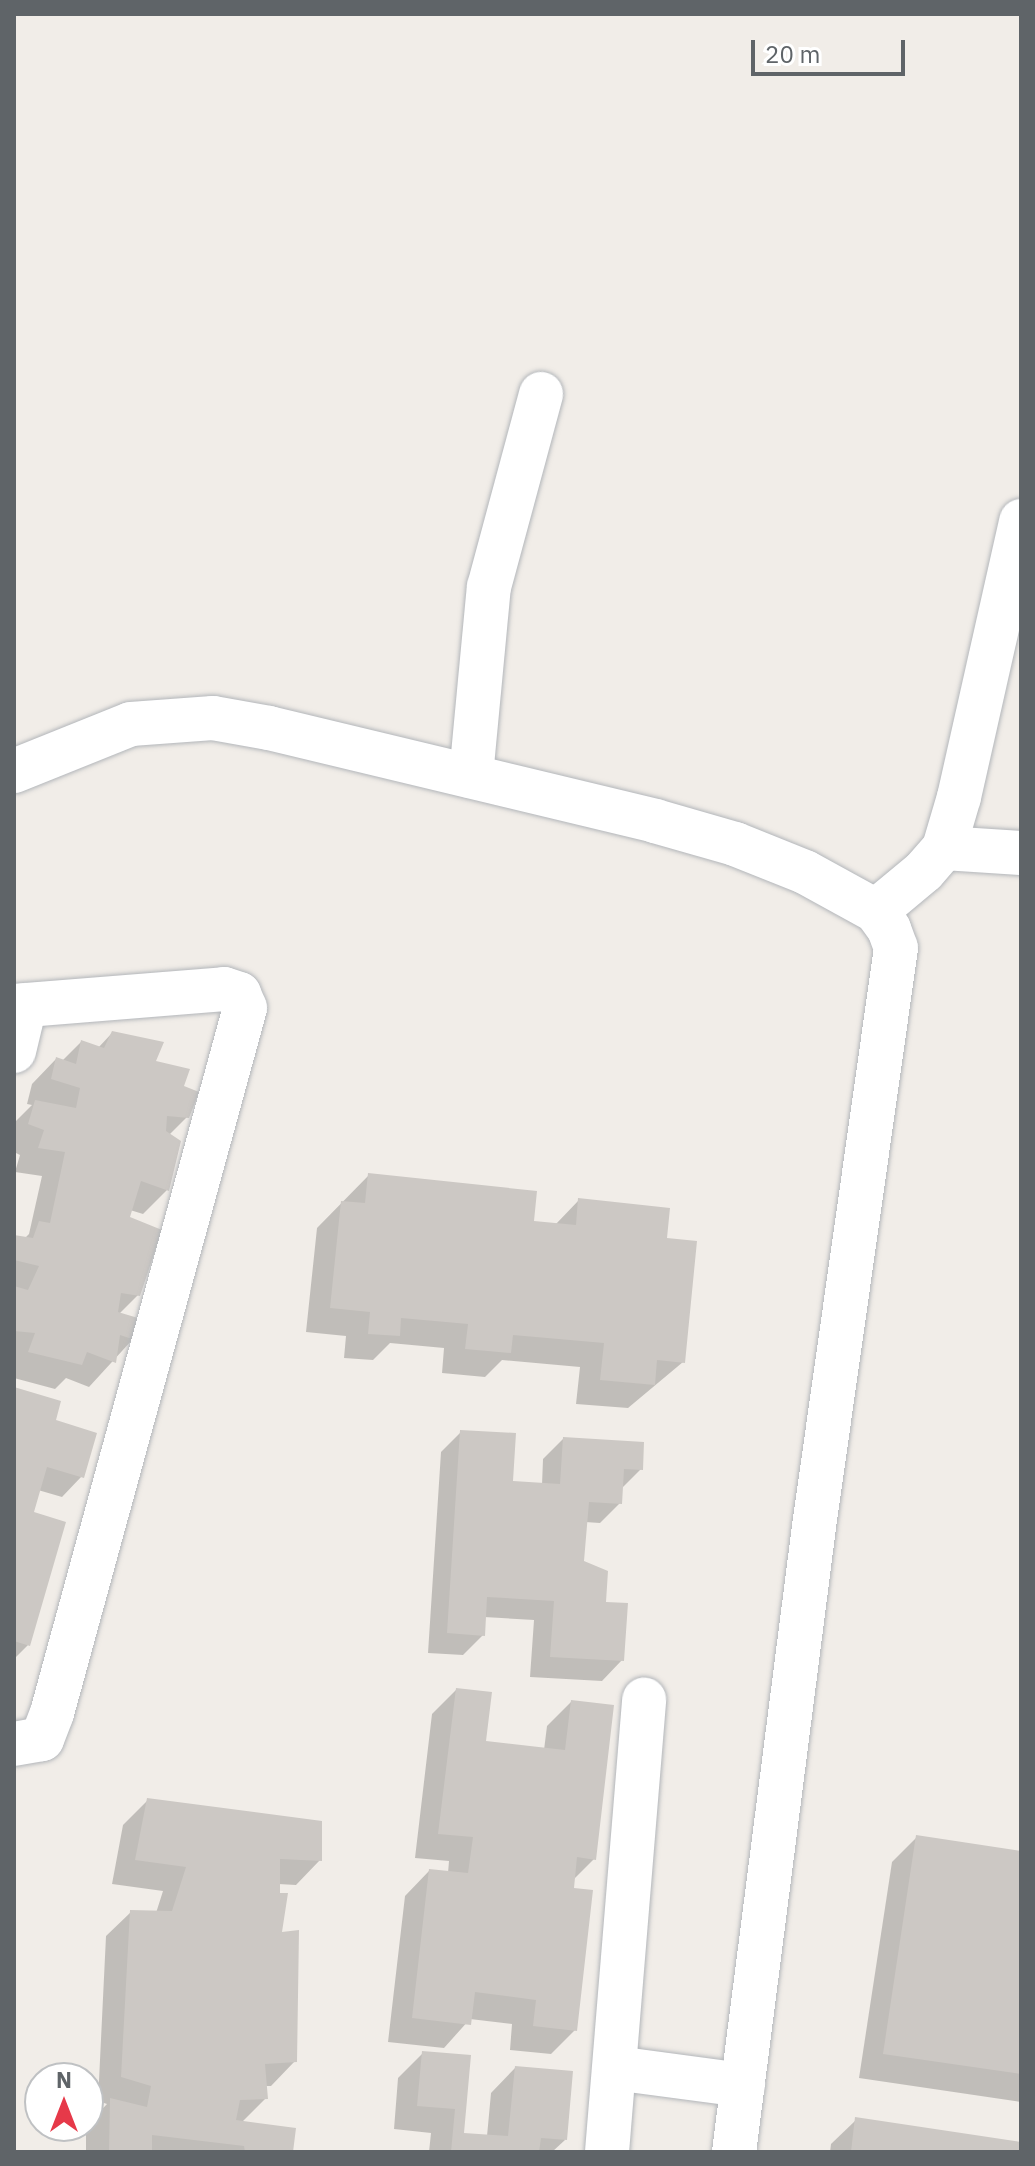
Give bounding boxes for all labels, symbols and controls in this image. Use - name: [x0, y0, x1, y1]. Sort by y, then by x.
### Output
- scale bar: [755, 24, 909, 74]
- text: 20 m: [765, 38, 820, 70]
- north arrow: [24, 2062, 104, 2142]
- text: N: [56, 2065, 72, 2094]

